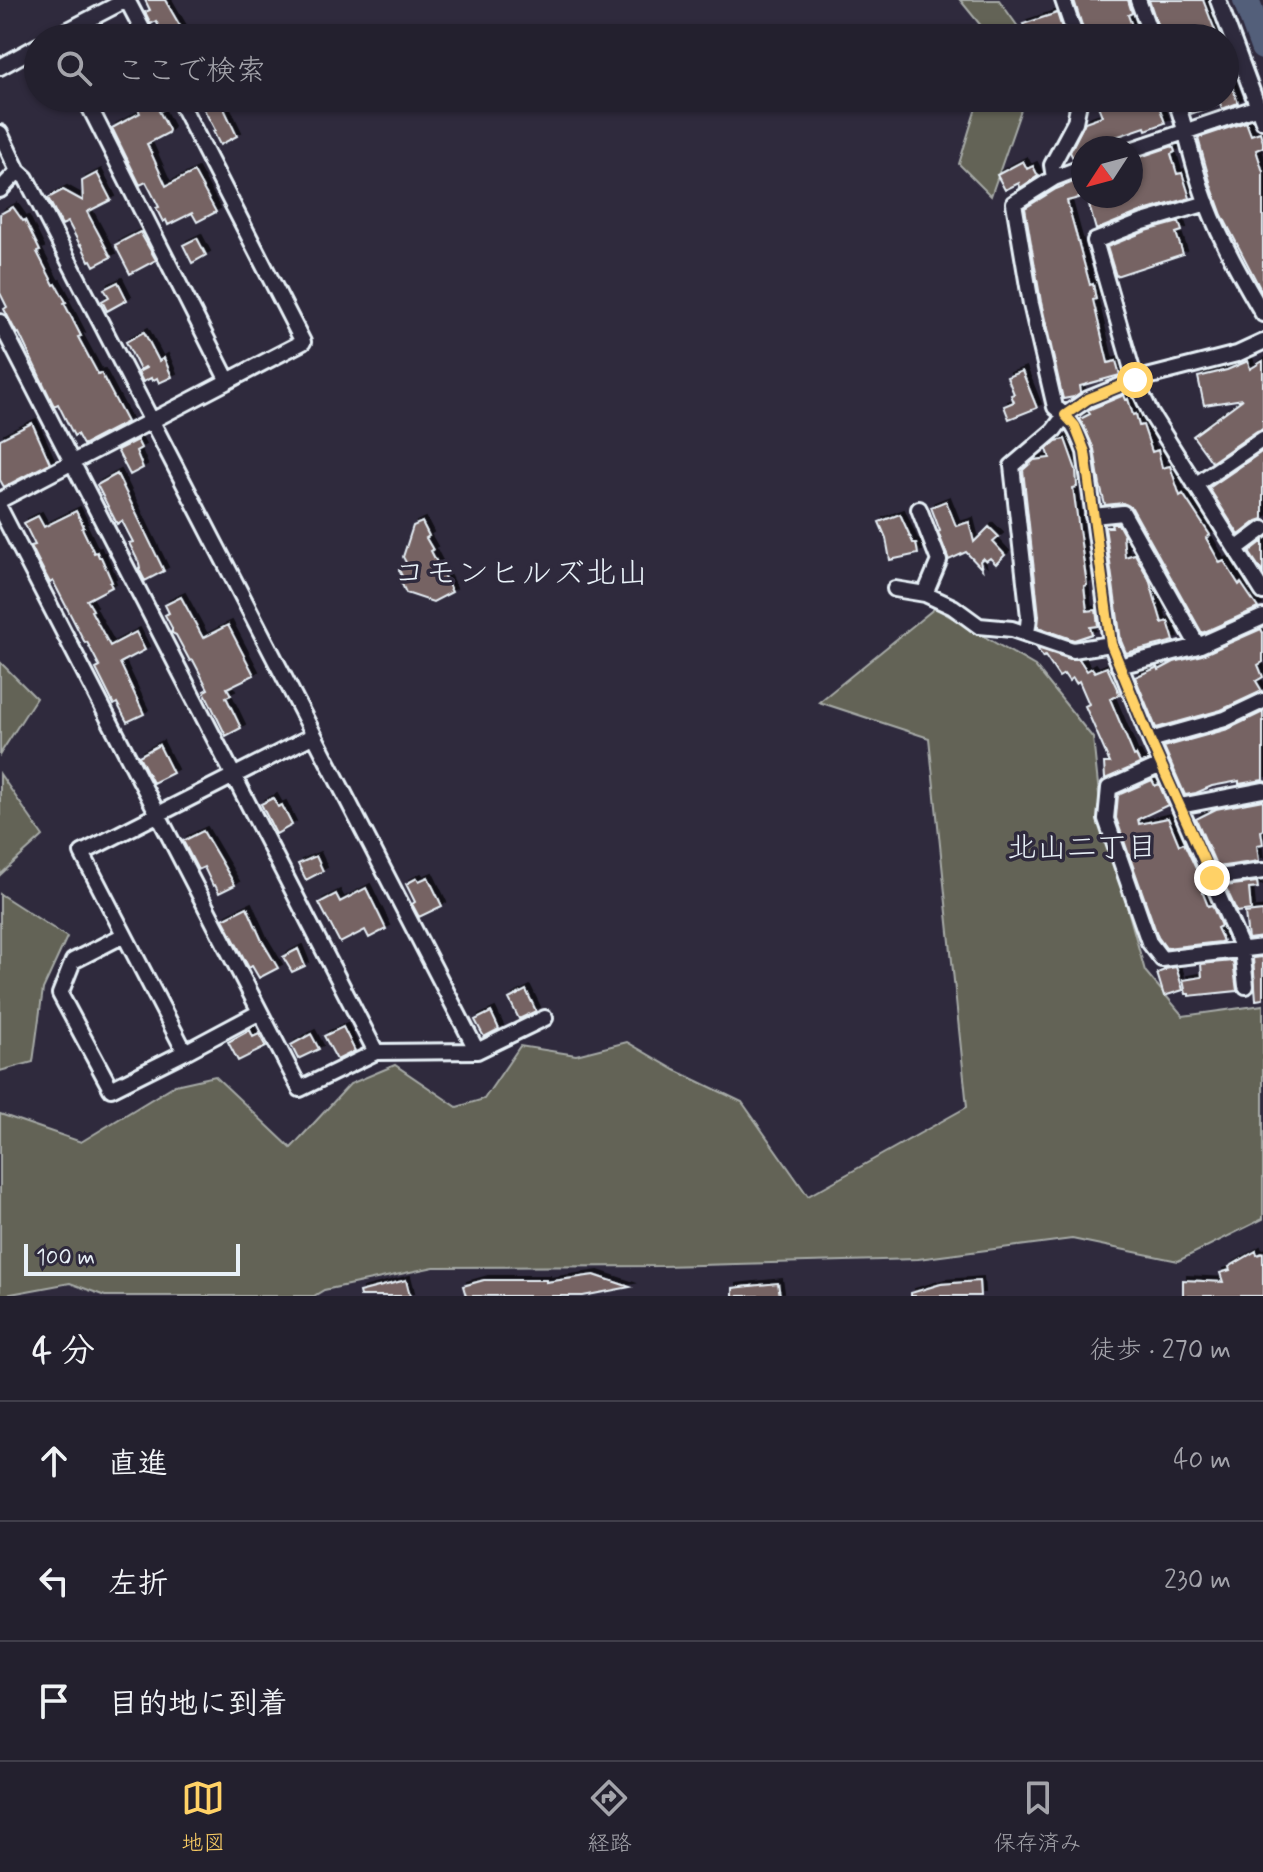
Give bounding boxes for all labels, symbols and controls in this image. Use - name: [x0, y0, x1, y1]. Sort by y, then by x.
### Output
- search box: [24, 24, 1239, 112]
- icon: search: [52, 46, 96, 90]
- text: ここで検索: [116, 52, 266, 91]
- north arrow: [1071, 136, 1143, 208]
- route start: [1117, 362, 1153, 398]
- district label: コモンヒルズ北山: [393, 553, 649, 595]
- district label: 北山二丁目: [1007, 829, 1157, 868]
- route end: [1194, 860, 1230, 896]
- scale bar: [24, 1240, 240, 1276]
- text: 100 m: [36, 1244, 95, 1272]
- text: 4 分: [32, 1329, 95, 1374]
- text: 徒歩 · 270 m: [1090, 1334, 1231, 1368]
- icon: ahead: [32, 1439, 76, 1483]
- text: 40 m: [1173, 1444, 1231, 1478]
- text: 直進: [108, 1445, 168, 1484]
- icon: left: [32, 1559, 76, 1603]
- text: 230 m: [1164, 1564, 1231, 1598]
- text: 左折: [108, 1565, 168, 1604]
- icon: arrive: [32, 1679, 76, 1723]
- text: 目的地に到着: [108, 1685, 288, 1724]
- tab: 地図: [181, 1776, 225, 1858]
- tab: 経路: [587, 1776, 632, 1858]
- tab: 保存済み: [994, 1776, 1082, 1858]

